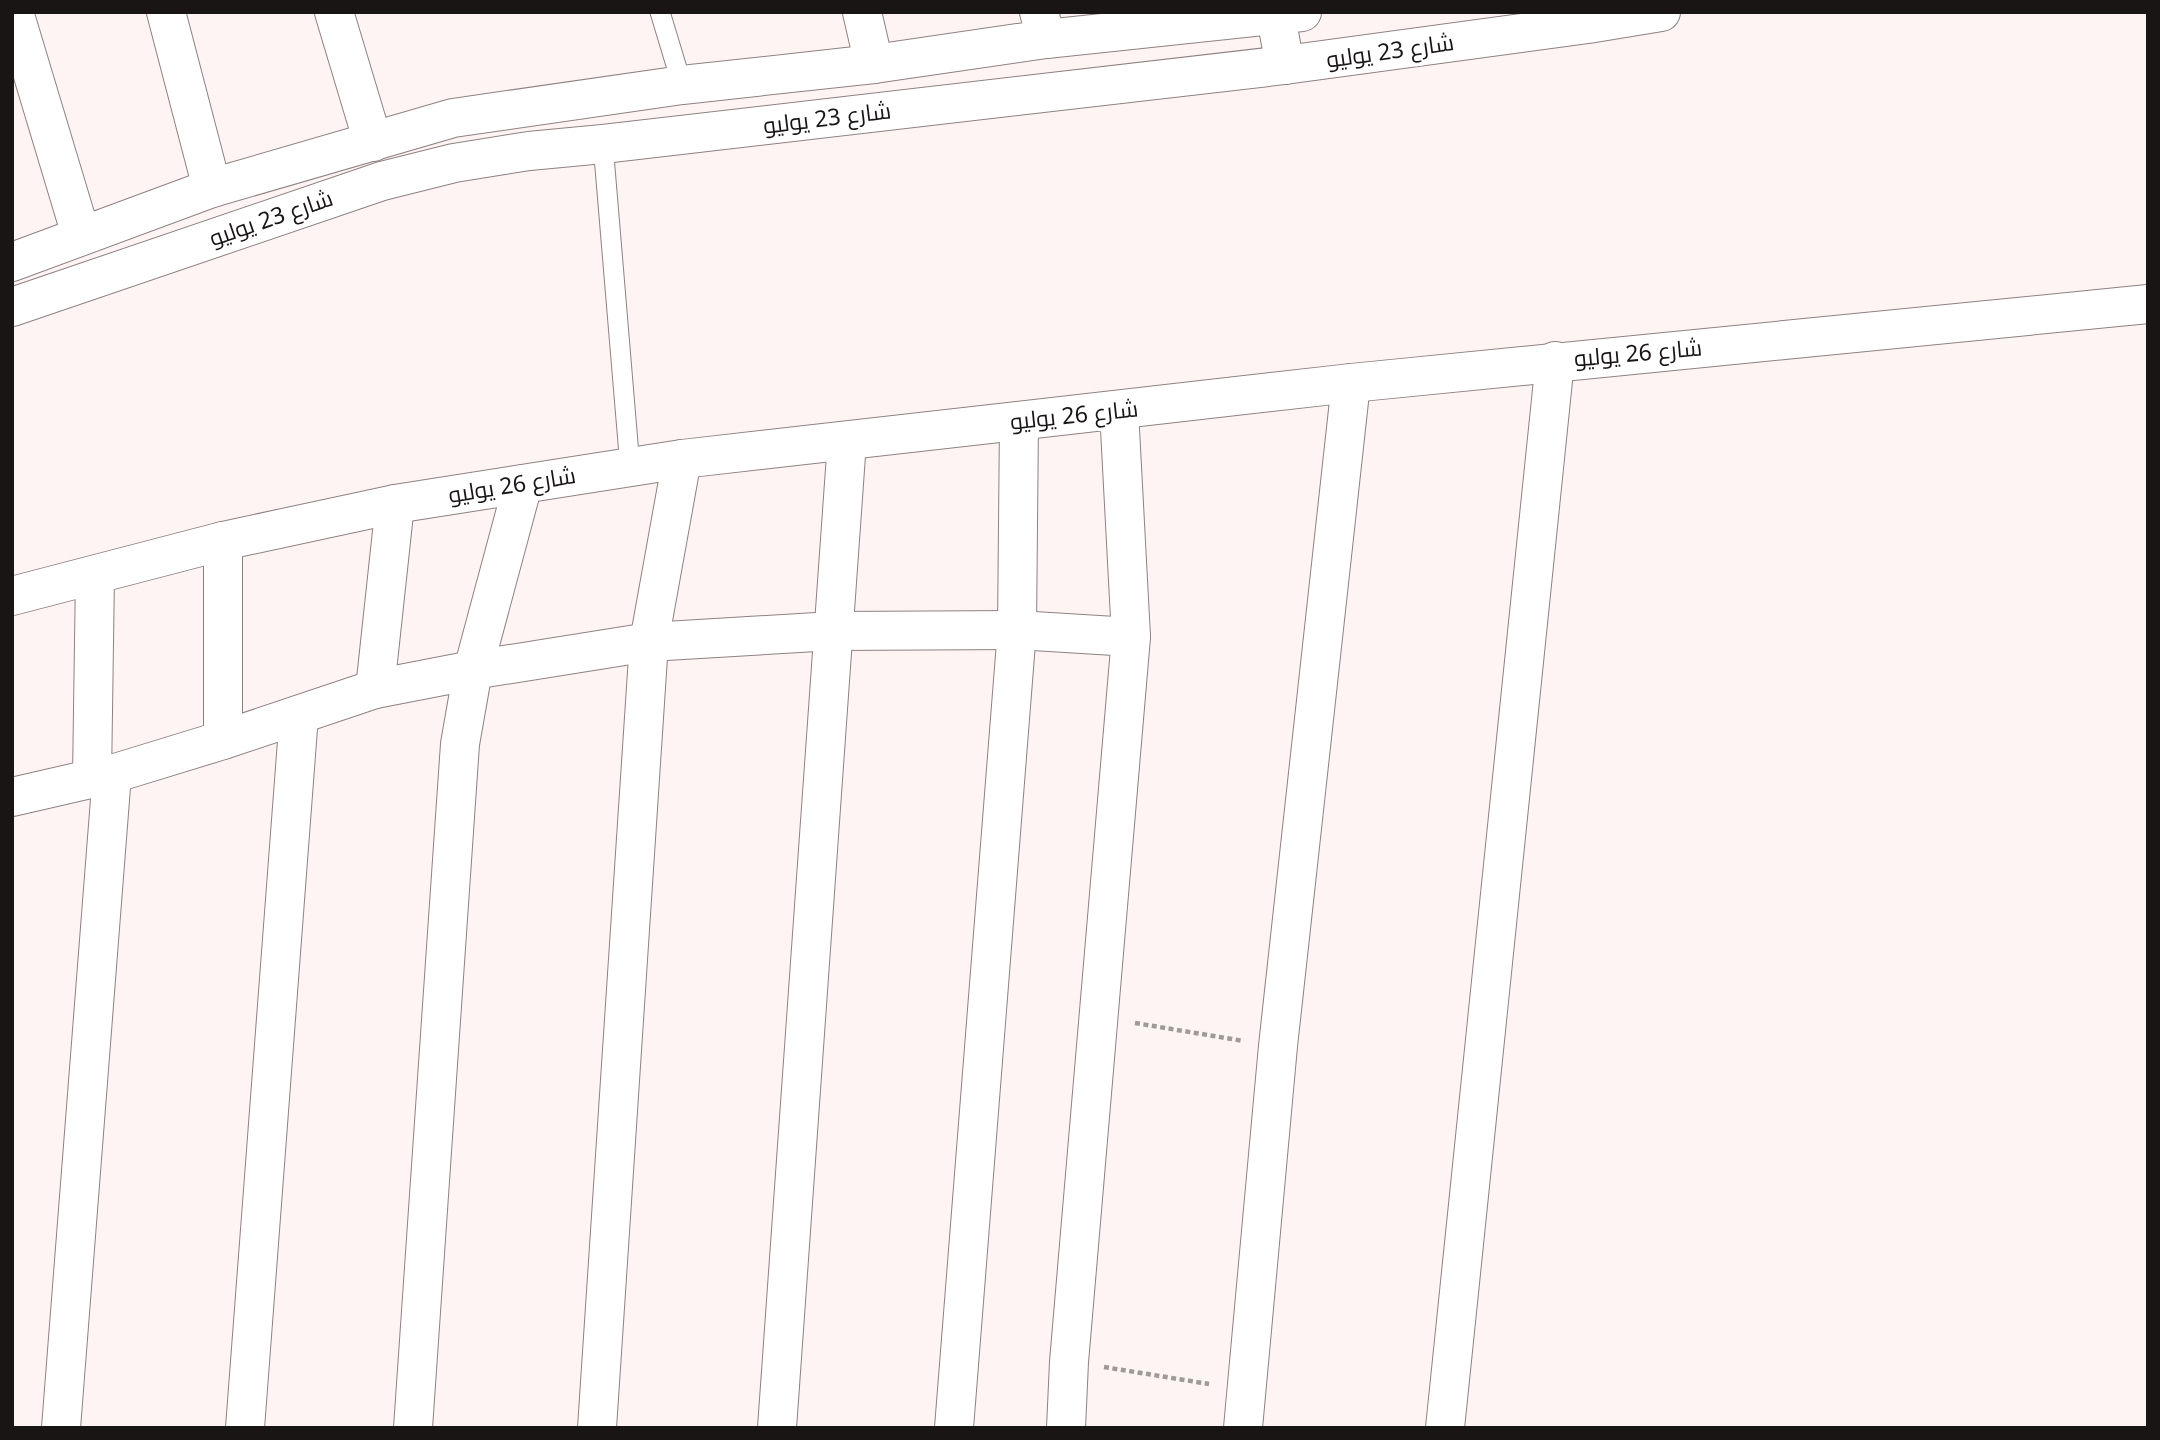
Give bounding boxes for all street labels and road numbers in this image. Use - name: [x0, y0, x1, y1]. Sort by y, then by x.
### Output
- street label: شارع 23 يوليو: [1324, 25, 1456, 76]
- street label: شارع 23 يوليو: [761, 93, 893, 142]
- street label: شارع 23 يوليو: [205, 181, 337, 254]
- street label: شارع 26 يوليو: [1572, 330, 1703, 375]
- street label: شارع 26 يوليو: [1008, 391, 1140, 438]
- street label: شارع 26 يوليو: [446, 458, 578, 511]

